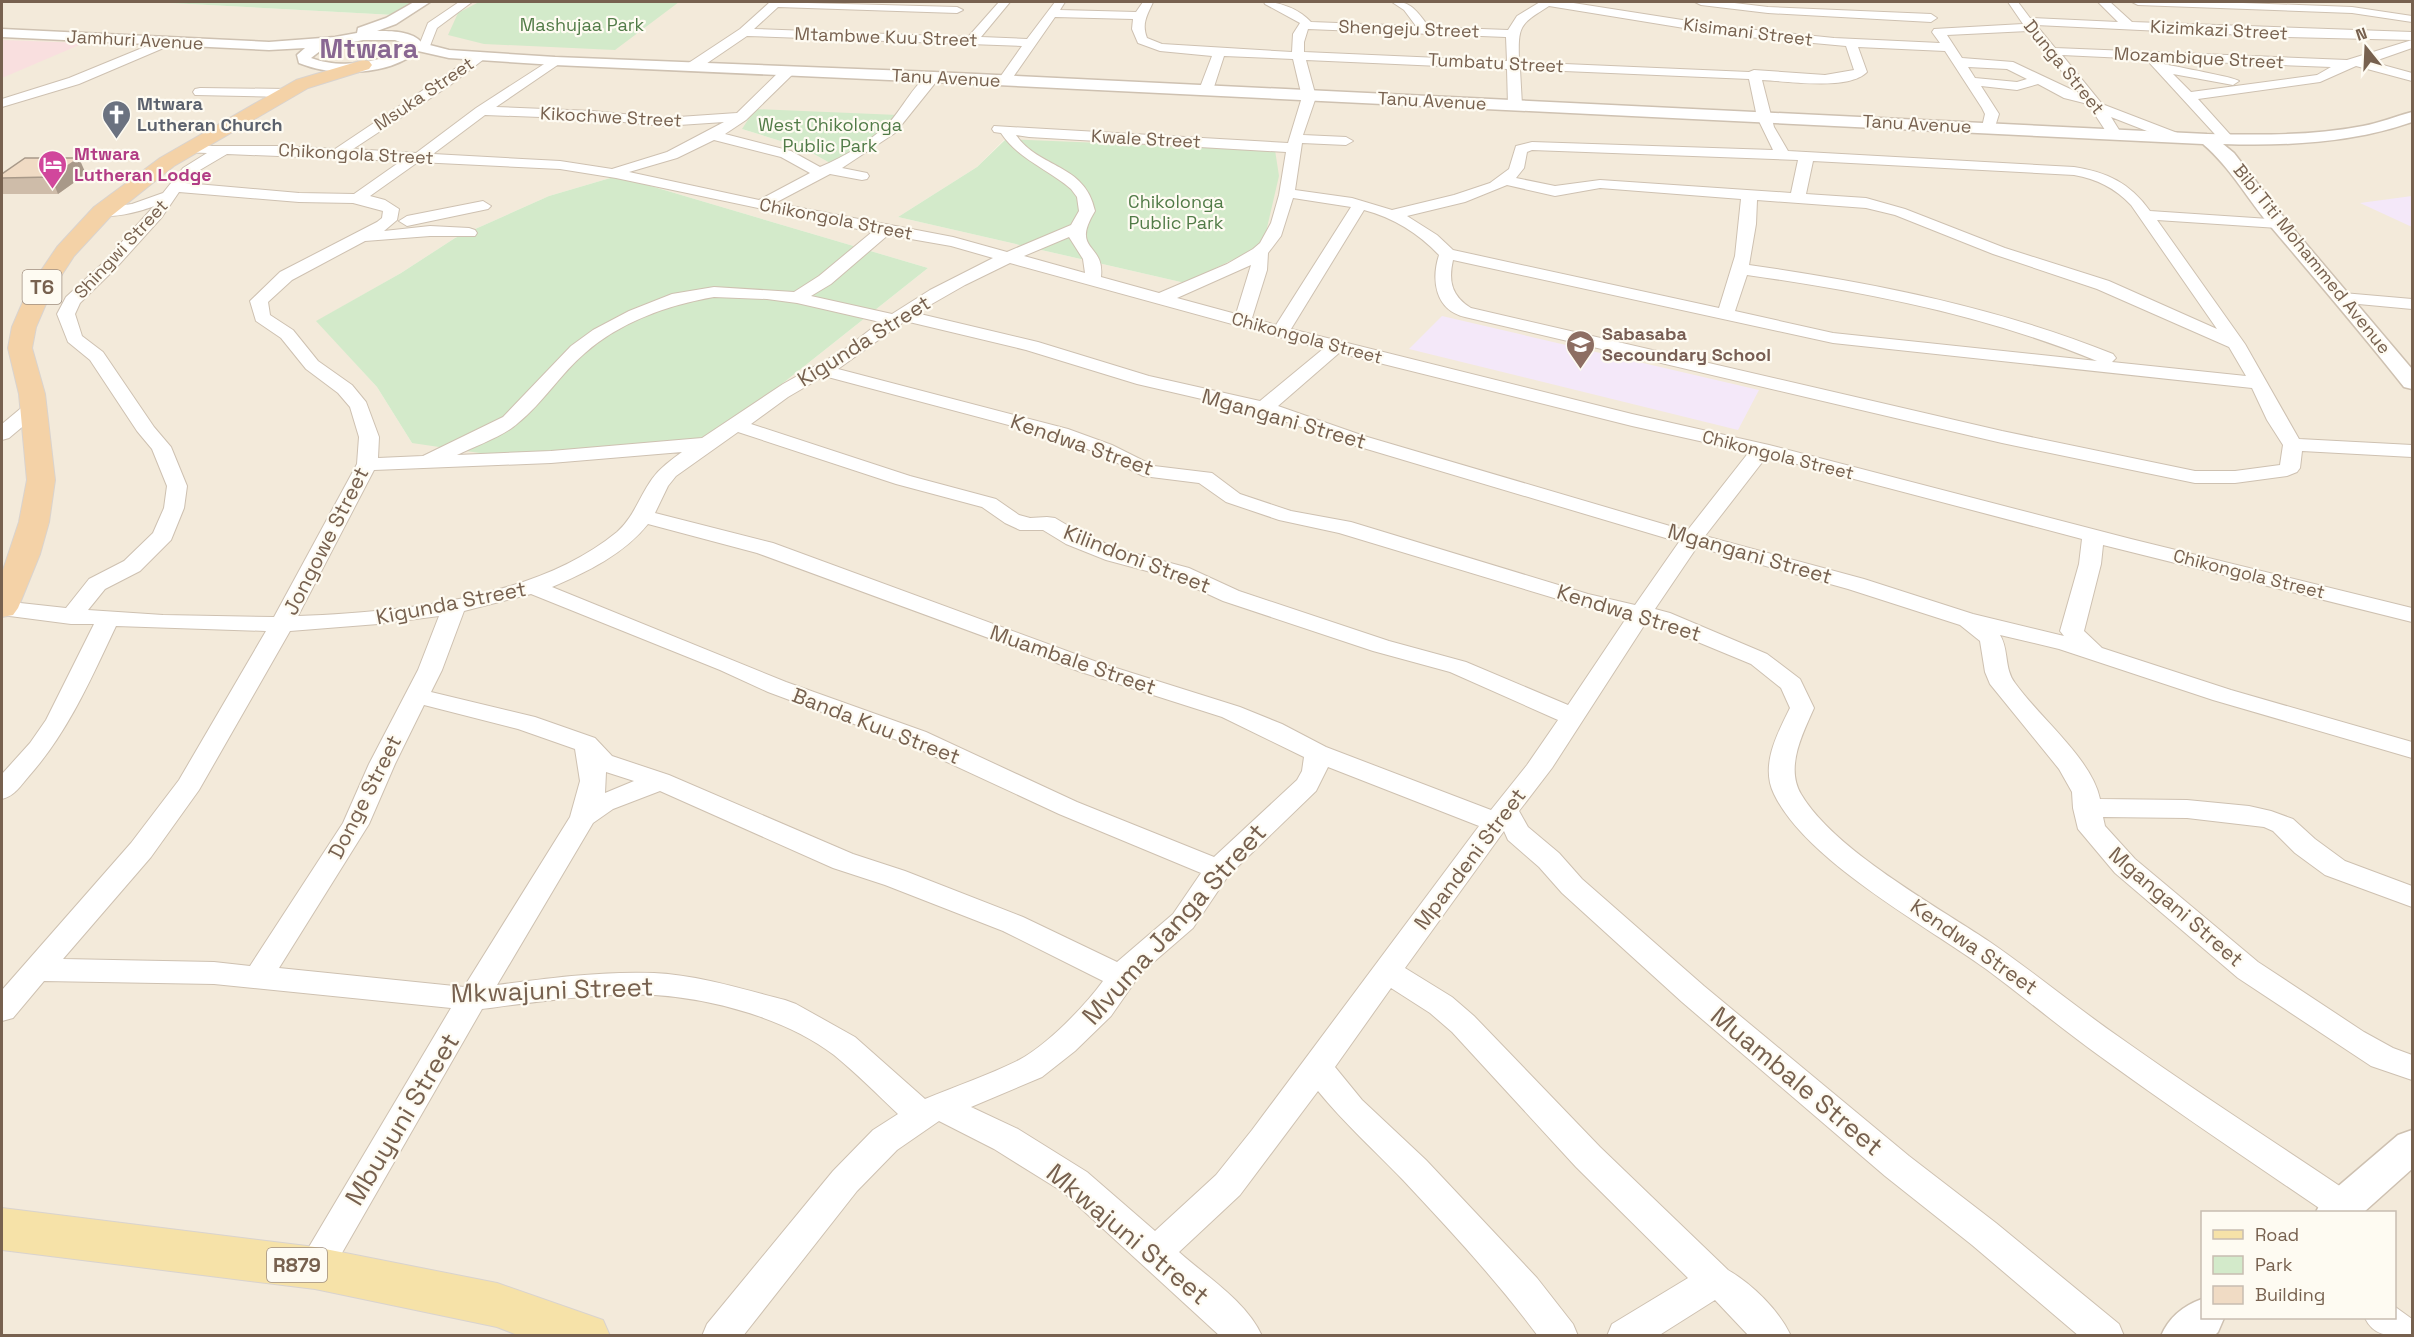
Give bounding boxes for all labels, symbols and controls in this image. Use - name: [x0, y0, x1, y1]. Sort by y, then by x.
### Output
- street label: Kisimani Street: [1682, 12, 1814, 51]
- park label: Mashujaa Park: [520, 13, 645, 36]
- street label: Kizimkazi Street: [2150, 14, 2288, 45]
- street label: Shengeju Street: [1338, 15, 1480, 42]
- street label: Dunga Street: [2019, 15, 2110, 119]
- north arrow: [2336, 18, 2396, 78]
- street label: Mtambwe Kuu Street: [794, 22, 978, 51]
- text: N: [2353, 23, 2370, 46]
- street label: Jamhuri Avenue: [66, 24, 204, 55]
- district label: Mtwara: [320, 31, 419, 66]
- street label: Mozambique Street: [2113, 42, 2285, 73]
- street label: Tumbatu Street: [1428, 47, 1565, 78]
- street label: Msuka Street: [369, 52, 478, 135]
- street label: Tanu Avenue: [891, 63, 1001, 92]
- street label: Tanu Avenue: [1377, 86, 1487, 115]
- place label: Mtwara Lutheran Church: [137, 92, 283, 136]
- church icon: Mtwara Lutheran Church: [100, 98, 132, 140]
- street label: Kikochwe Street: [540, 101, 683, 132]
- street label: Tanu Avenue: [1862, 109, 1972, 138]
- park label: West Chikolonga Public Park: [758, 113, 902, 157]
- street label: Kwale Street: [1091, 124, 1202, 153]
- street label: Chikongola Street: [278, 138, 434, 169]
- place label: Mtwara Lutheran Lodge: [74, 142, 212, 186]
- hotel icon: Mtwara Lutheran Lodge: [37, 148, 69, 190]
- street label: Bibi Titi Mohammed Avenue: [2229, 159, 2396, 358]
- park label: Chikolonga Public Park: [1128, 190, 1224, 234]
- street label: Chikongola Street: [758, 192, 915, 245]
- street label: Shingwi Street: [69, 194, 173, 303]
- road number: T6: [22, 270, 62, 304]
- street label: Kigunda Street: [792, 289, 935, 392]
- street label: Chikongola Street: [1229, 306, 1385, 369]
- place label: Sabasaba Secoundary School: [1602, 322, 1771, 366]
- school or university icon: Sabasaba Secoundary School: [1565, 328, 1597, 370]
- street label: Mgangani Street: [1199, 382, 1369, 455]
- street label: Kendwa Street: [1007, 407, 1157, 482]
- street label: Chikongola Street: [1700, 425, 1856, 484]
- street label: Jongowe Street: [277, 462, 375, 619]
- street label: Mgangani Street: [1665, 517, 1835, 590]
- street label: Kilindoni Street: [1060, 518, 1214, 599]
- street label: Chikongola Street: [2171, 544, 2327, 603]
- street label: Kigunda Street: [374, 575, 528, 630]
- street label: Kendwa Street: [1554, 578, 1705, 647]
- street label: Muambale Street: [987, 618, 1160, 701]
- street label: Banda Kuu Street: [788, 681, 964, 770]
- street label: Donge Street: [322, 730, 407, 863]
- street label: Mpandeni Street: [1408, 783, 1532, 935]
- street label: Mvuma Janga Street: [1074, 816, 1274, 1032]
- street label: Mgangani Street: [2103, 841, 2249, 972]
- street label: Kendwa Street: [1905, 893, 2043, 1001]
- street label: Mkwajuni Street: [450, 969, 654, 1011]
- street label: Muambale Street: [1704, 999, 1890, 1163]
- street label: Mbuyuni Street: [337, 1026, 467, 1212]
- street label: Mkwajuni Street: [1039, 1156, 1217, 1312]
- legend: [2201, 1211, 2396, 1319]
- text: Road: [2255, 1223, 2299, 1246]
- road number: R879: [267, 1248, 327, 1282]
- text: Park: [2255, 1253, 2293, 1276]
- text: Building: [2255, 1283, 2325, 1306]

